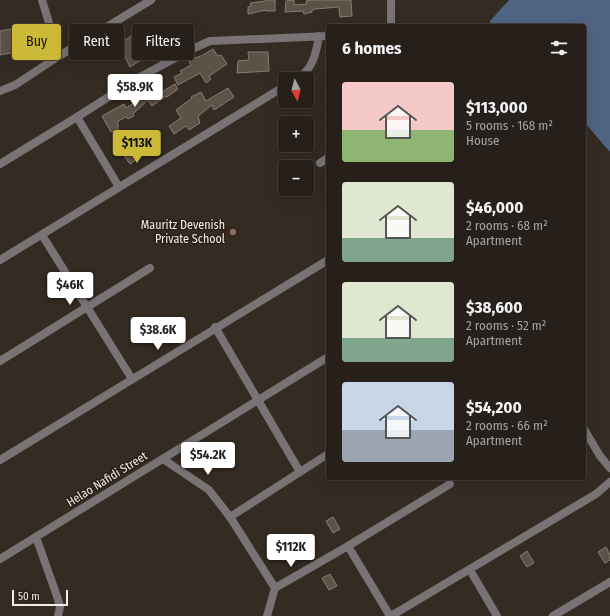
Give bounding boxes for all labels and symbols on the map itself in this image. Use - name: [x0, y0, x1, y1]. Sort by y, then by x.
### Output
- north arrow: [278, 72, 314, 108]
- pin: $58.9K: [102, 74, 168, 108]
- pin: $113K: [109, 130, 165, 164]
- place label: Mauritz Devenish Private School: [141, 218, 225, 246]
- marker: Mauritz Devenish Private School: [228, 227, 238, 237]
- pin: $46K: [46, 272, 94, 306]
- pin: $38.6K: [125, 317, 191, 351]
- pin: $54.2K: [175, 442, 241, 476]
- street label: Helao Nafidi Street: [64, 449, 150, 509]
- pin: $112K: [263, 534, 319, 568]
- scale bar: [12, 588, 68, 607]

